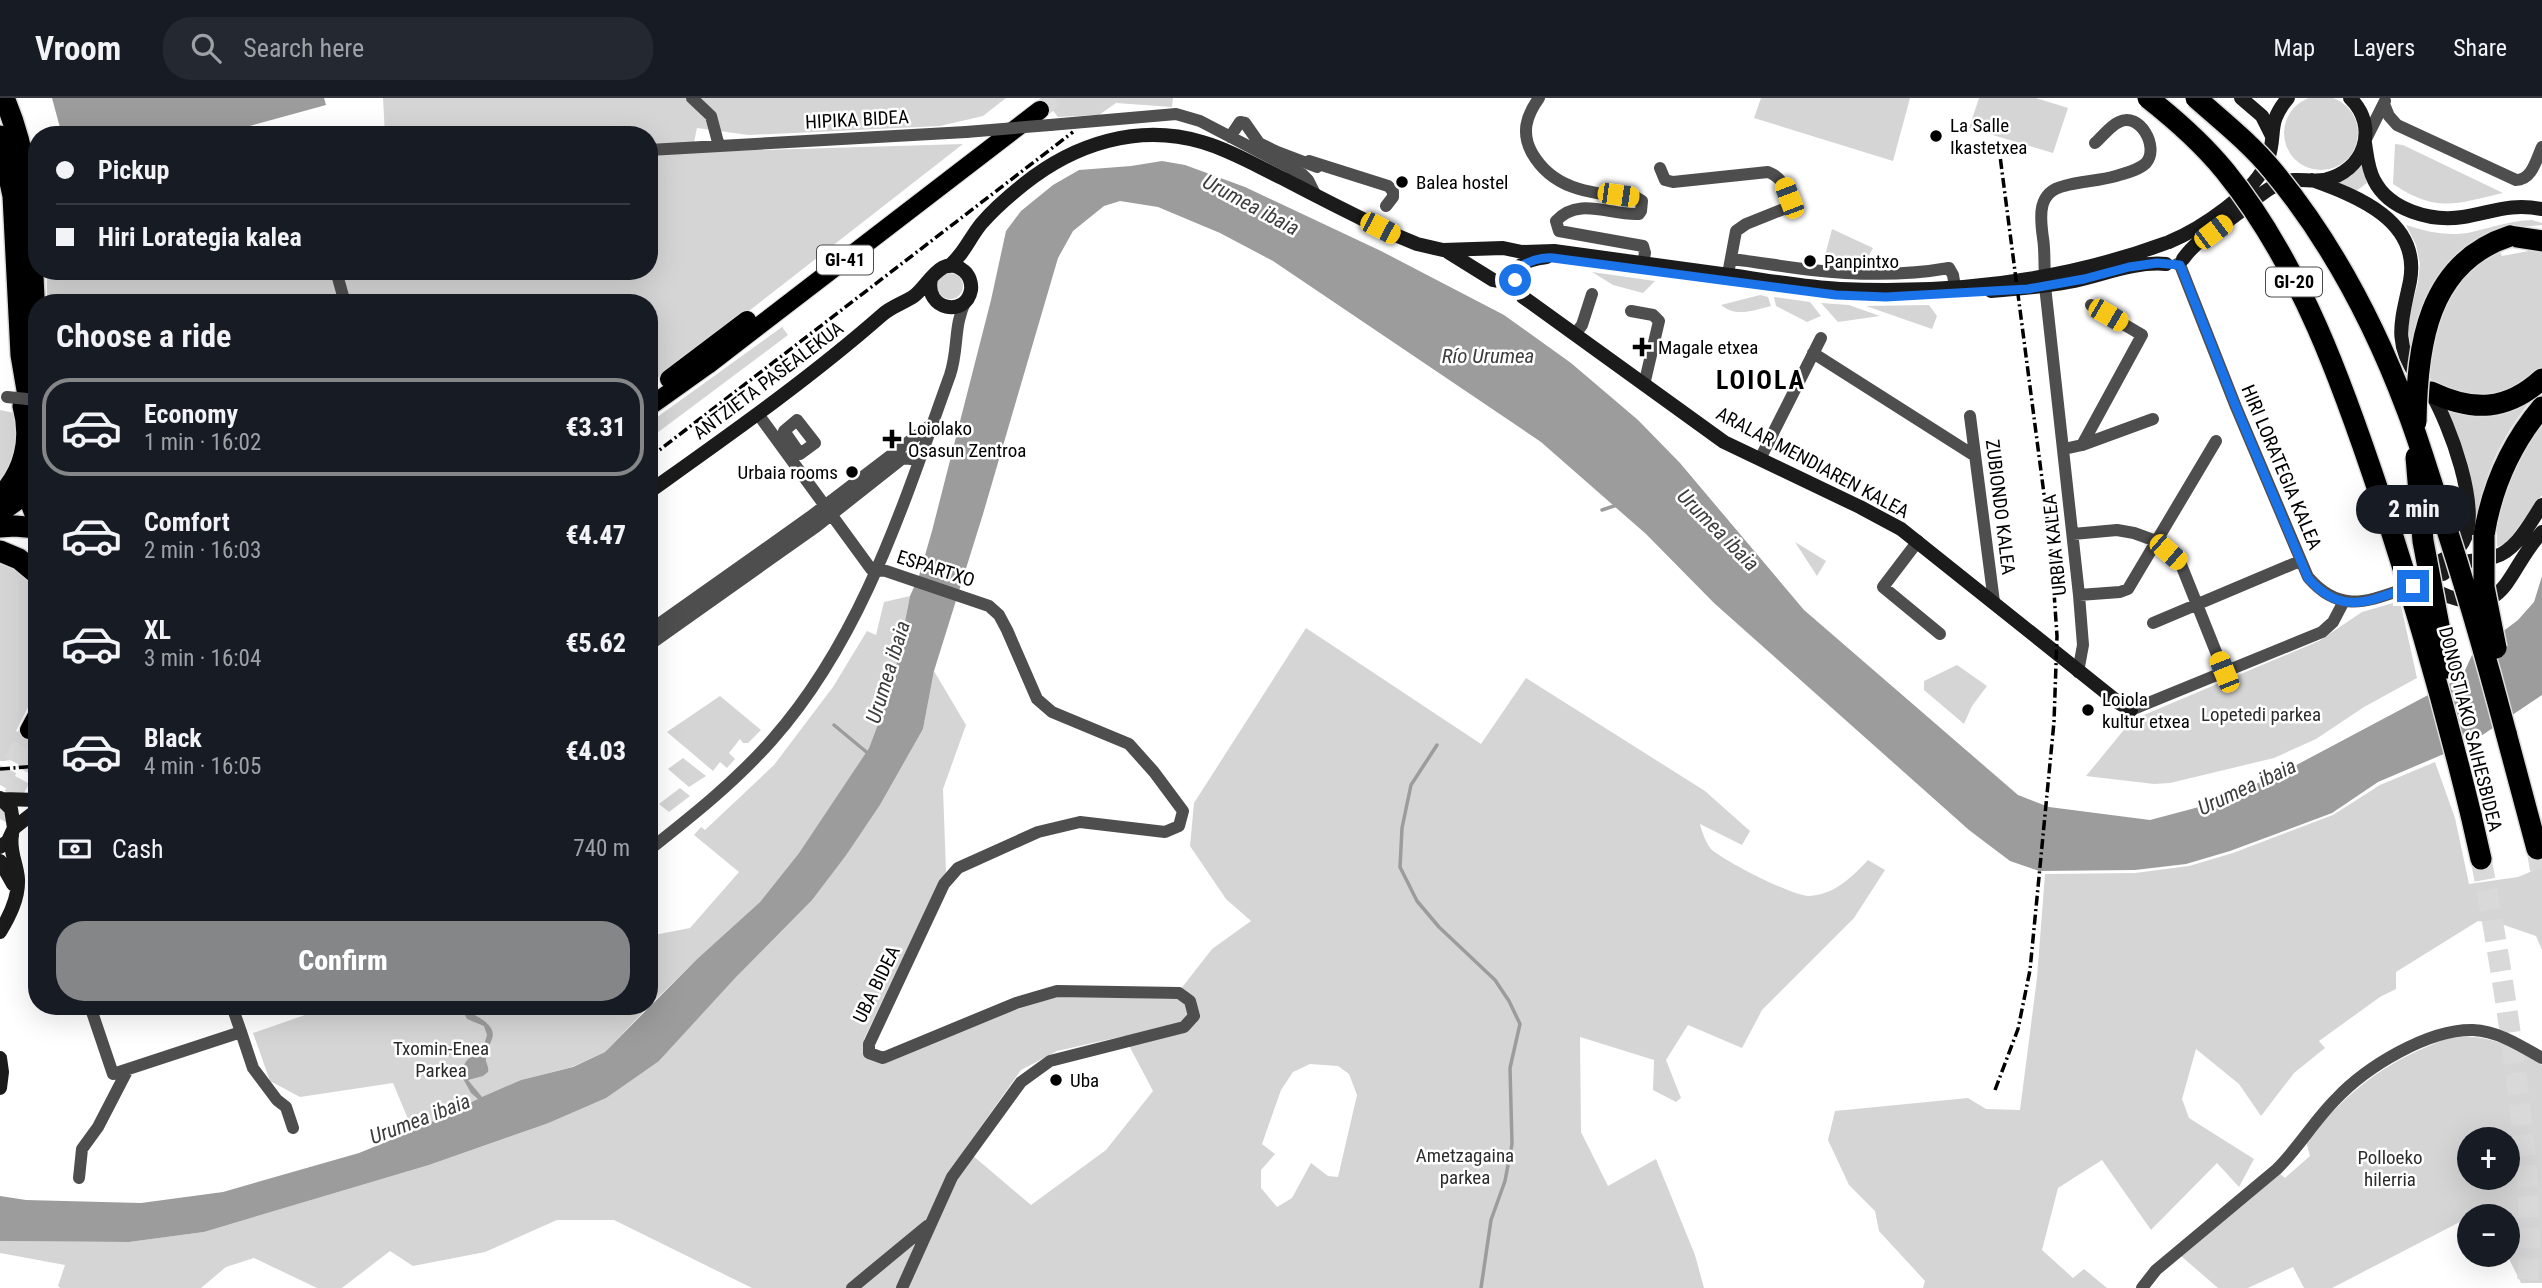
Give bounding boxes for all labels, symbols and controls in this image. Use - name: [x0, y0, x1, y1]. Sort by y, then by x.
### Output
- search box: [163, 17, 653, 80]
- text: Vroom: [35, 29, 121, 68]
- icon: search: [187, 29, 225, 67]
- text: Search here: [243, 33, 364, 63]
- text: Map: [2274, 34, 2315, 62]
- text: Layers: [2353, 34, 2415, 62]
- text: Share: [2453, 34, 2507, 62]
- street label: HIPIKA BIDEA: [805, 105, 910, 134]
- place label: La Salle Ikastetxea: [1950, 114, 2027, 159]
- marker: La Salle Ikastetxea: [1928, 128, 1944, 144]
- text: Pickup: [98, 155, 169, 185]
- water label: Urumea ibaia: [1199, 170, 1303, 240]
- place label: Balea hostel: [1416, 171, 1508, 194]
- marker: Balea hostel: [1394, 174, 1410, 190]
- car: [1772, 175, 1807, 221]
- car: [1596, 182, 1641, 208]
- car: [1357, 209, 1404, 247]
- car: [2190, 211, 2237, 253]
- text: Hiri Lorategia kalea: [98, 222, 302, 252]
- road number: GI-41: [817, 246, 873, 274]
- place label: Panpintxo: [1824, 250, 1899, 273]
- marker: Panpintxo: [1802, 253, 1818, 269]
- route start: [1499, 264, 1531, 296]
- road number: GI-20: [2266, 267, 2322, 296]
- car: [2085, 295, 2132, 335]
- street label: ANTZIETA PASEALEKUA: [689, 316, 848, 444]
- text: Choose a ride: [56, 317, 231, 355]
- place label: Magale etxea: [1658, 336, 1758, 359]
- marker: Magale etxea: [1632, 337, 1652, 357]
- water label: Río Urumea: [1442, 344, 1534, 368]
- district label: LOIOLA: [1716, 365, 1806, 395]
- street label: HIRI LORATEGIA KALEA: [2236, 381, 2327, 553]
- icon: car: [60, 396, 123, 459]
- text: Economy: [144, 399, 238, 429]
- street label: ARALAR MENDIAREN KALEA: [1712, 402, 1913, 523]
- text: €3.31: [565, 412, 626, 442]
- place label: Loiolako Osasun Zentroa: [908, 417, 1026, 462]
- text: 1 min · 16:02: [144, 429, 261, 456]
- marker: Loiolako Osasun Zentroa: [882, 429, 902, 449]
- street label: ZUBIONDO KALEA: [1981, 438, 2020, 576]
- place label: Urbaia rooms: [738, 461, 838, 484]
- marker: Urbaia rooms: [844, 464, 860, 480]
- water label: Urumea ibaia: [1672, 484, 1764, 576]
- callout: 2 min: [2355, 484, 2471, 533]
- street label: URBIA KALEA: [2038, 493, 2071, 597]
- text: 2 min: [2388, 496, 2440, 523]
- icon: car: [60, 504, 123, 567]
- text: Comfort: [144, 507, 230, 537]
- text: €4.47: [565, 520, 626, 550]
- car: [2146, 530, 2191, 574]
- text: 2 min · 16:03: [144, 537, 261, 564]
- street label: ESPARTXO: [894, 545, 978, 592]
- route end: [2397, 570, 2429, 602]
- icon: car: [60, 612, 123, 675]
- text: XL: [144, 615, 171, 645]
- water label: Urumea ibaia: [861, 618, 915, 726]
- street label: DONOSTIAKO SAIHESBIDEA: [2434, 624, 2507, 834]
- text: €5.62: [565, 628, 626, 658]
- text: 3 min · 16:04: [144, 645, 261, 672]
- car: [2207, 649, 2242, 695]
- place label: Loiola kultur etxea: [2102, 688, 2190, 733]
- marker: Loiola kultur etxea: [2080, 702, 2096, 718]
- park label: Lopetedi parkea: [2201, 703, 2321, 726]
- icon: car: [60, 720, 123, 783]
- text: Black: [144, 723, 202, 753]
- text: €4.03: [565, 736, 626, 766]
- text: 4 min · 16:05: [144, 753, 261, 780]
- water label: Urumea ibaia: [2194, 754, 2300, 820]
- icon: cash: [56, 830, 94, 868]
- text: Cash: [112, 834, 164, 864]
- text: 740 m: [573, 835, 630, 862]
- button: Confirm: [56, 921, 630, 1001]
- street label: UBA BIDEA: [848, 942, 905, 1026]
- park label: Txomin-Enea Parkea: [393, 1037, 489, 1082]
- place label: Uba: [1070, 1069, 1099, 1092]
- marker: Uba: [1048, 1072, 1064, 1088]
- water label: Urumea ibaia: [366, 1089, 474, 1149]
- map controls: [2457, 1127, 2520, 1267]
- button: +: [2457, 1127, 2520, 1190]
- park label: Ametzagaina parkea: [1416, 1144, 1514, 1189]
- park label: Polloeko hilerria: [2357, 1146, 2423, 1191]
- button: −: [2457, 1204, 2520, 1267]

